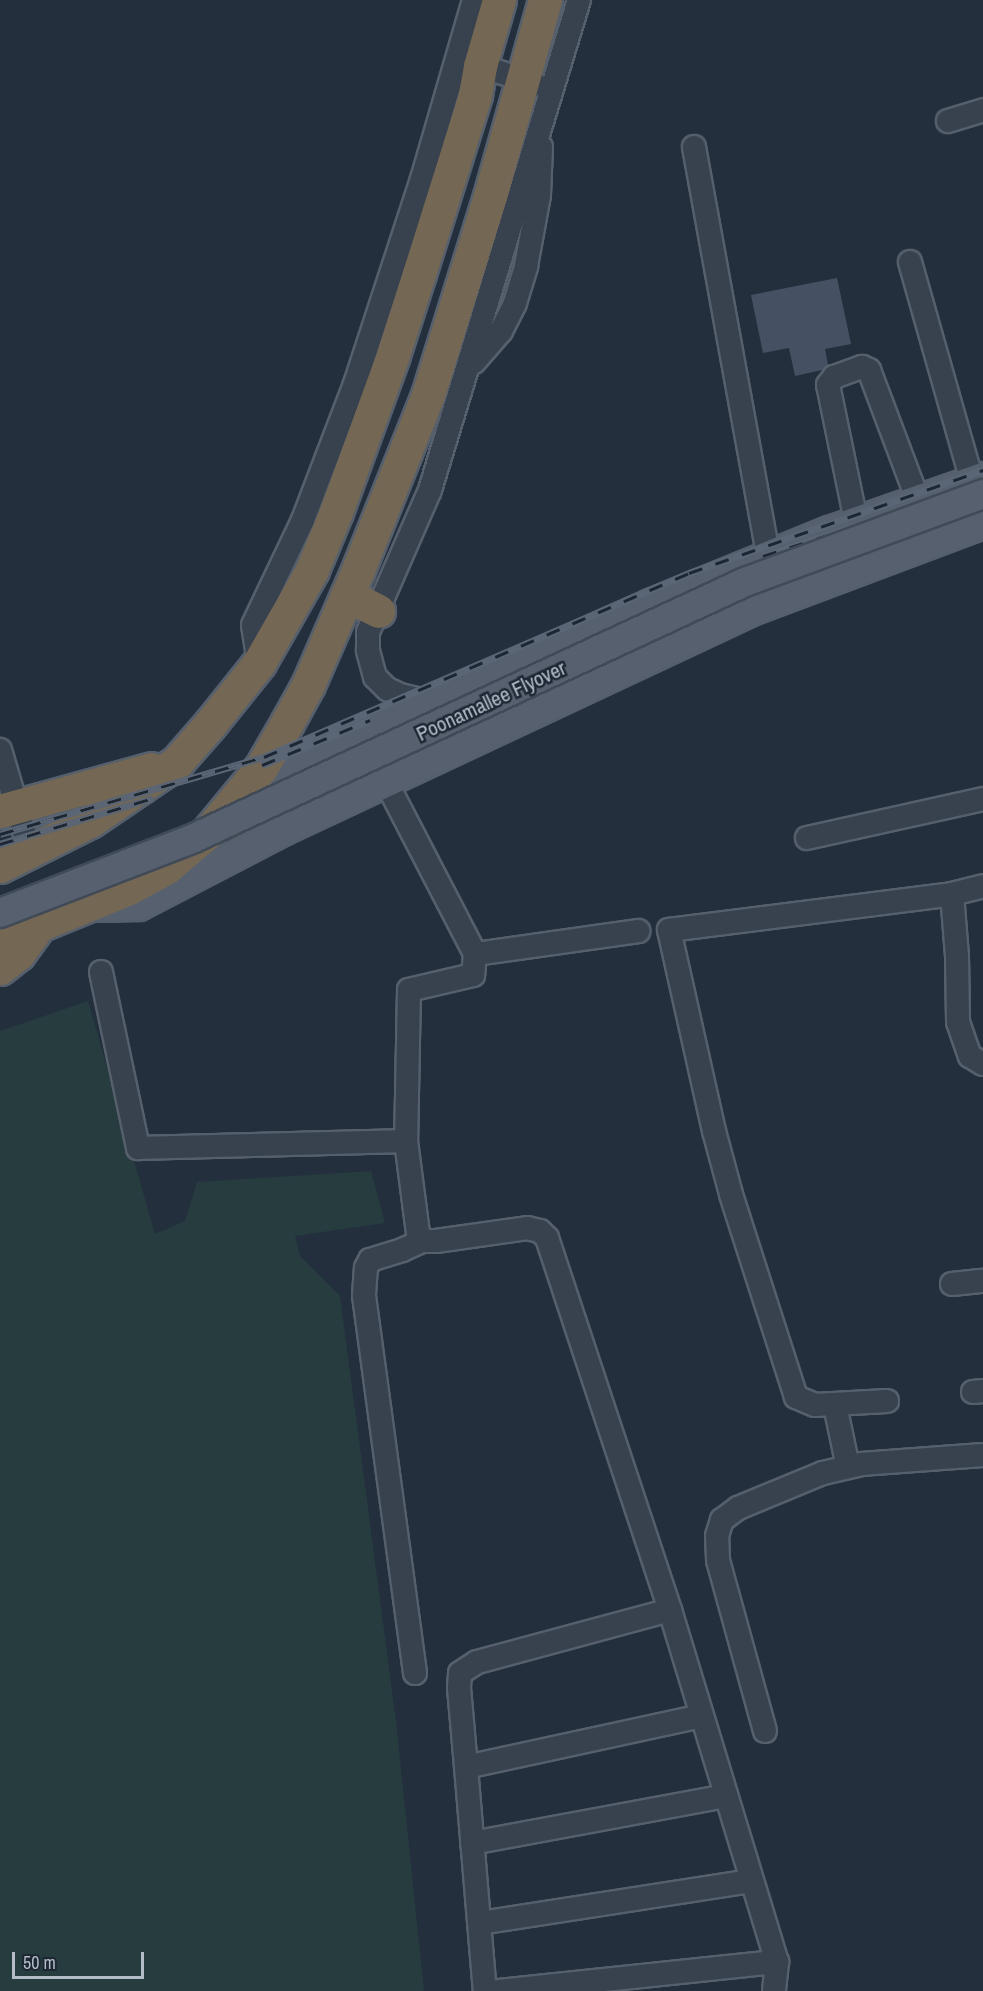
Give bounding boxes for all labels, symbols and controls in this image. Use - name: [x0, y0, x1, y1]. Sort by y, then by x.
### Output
- street label: Poonamallee Flyover: [412, 655, 570, 747]
- scale bar: [15, 1940, 147, 1978]
- text: 50 m: [23, 1950, 56, 1975]

